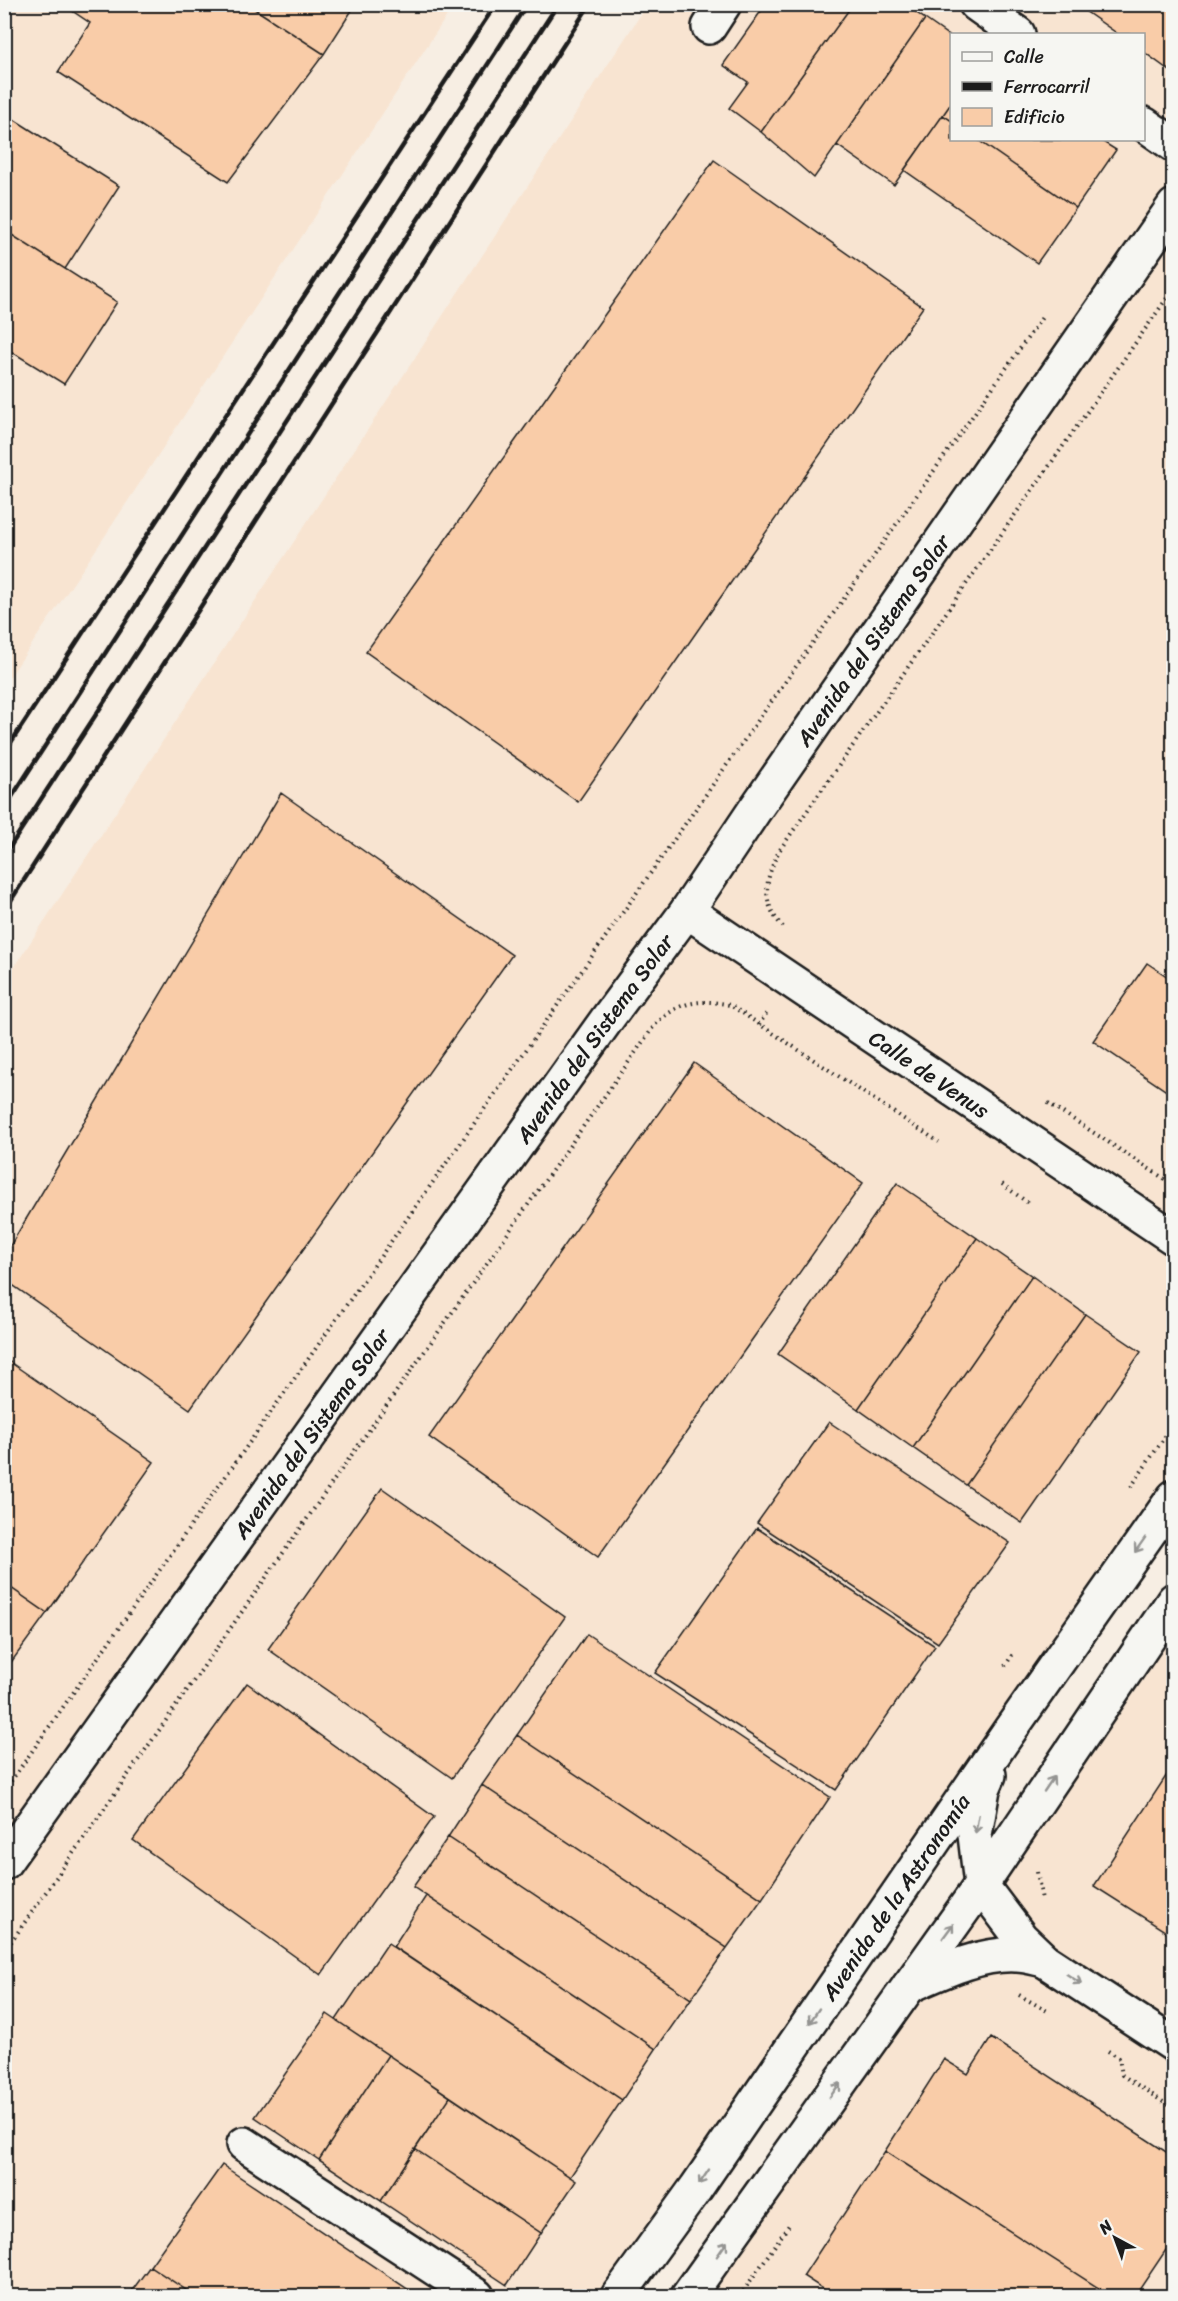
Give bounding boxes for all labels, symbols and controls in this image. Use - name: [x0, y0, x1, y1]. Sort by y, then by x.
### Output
- legend: [950, 33, 1145, 141]
- text: Calle: [1004, 41, 1044, 73]
- text: Ferrocarril: [1004, 71, 1091, 103]
- text: Edificio: [1004, 101, 1065, 133]
- street label: Avenida del Sistema Solar: [784, 524, 961, 755]
- street label: Avenida del Sistema Solar: [504, 923, 685, 1152]
- street label: Calle de Venus: [861, 1019, 999, 1129]
- street label: Avenida del Sistema Solar: [221, 1318, 401, 1548]
- one-way arrow: [1134, 1537, 1146, 1553]
- one-way arrow: [1043, 1777, 1055, 1793]
- street label: Avenida de la Astronomía: [810, 1785, 981, 2010]
- one-way arrow: [971, 1814, 982, 1833]
- one-way arrow: [942, 1924, 954, 1940]
- one-way arrow: [1065, 1973, 1082, 1986]
- one-way arrow: [808, 2008, 820, 2024]
- one-way arrow: [829, 2082, 841, 2098]
- one-way arrow: [698, 2169, 710, 2185]
- north arrow: [1085, 2208, 1145, 2268]
- text: N: [1091, 2212, 1120, 2242]
- one-way arrow: [716, 2241, 728, 2257]

